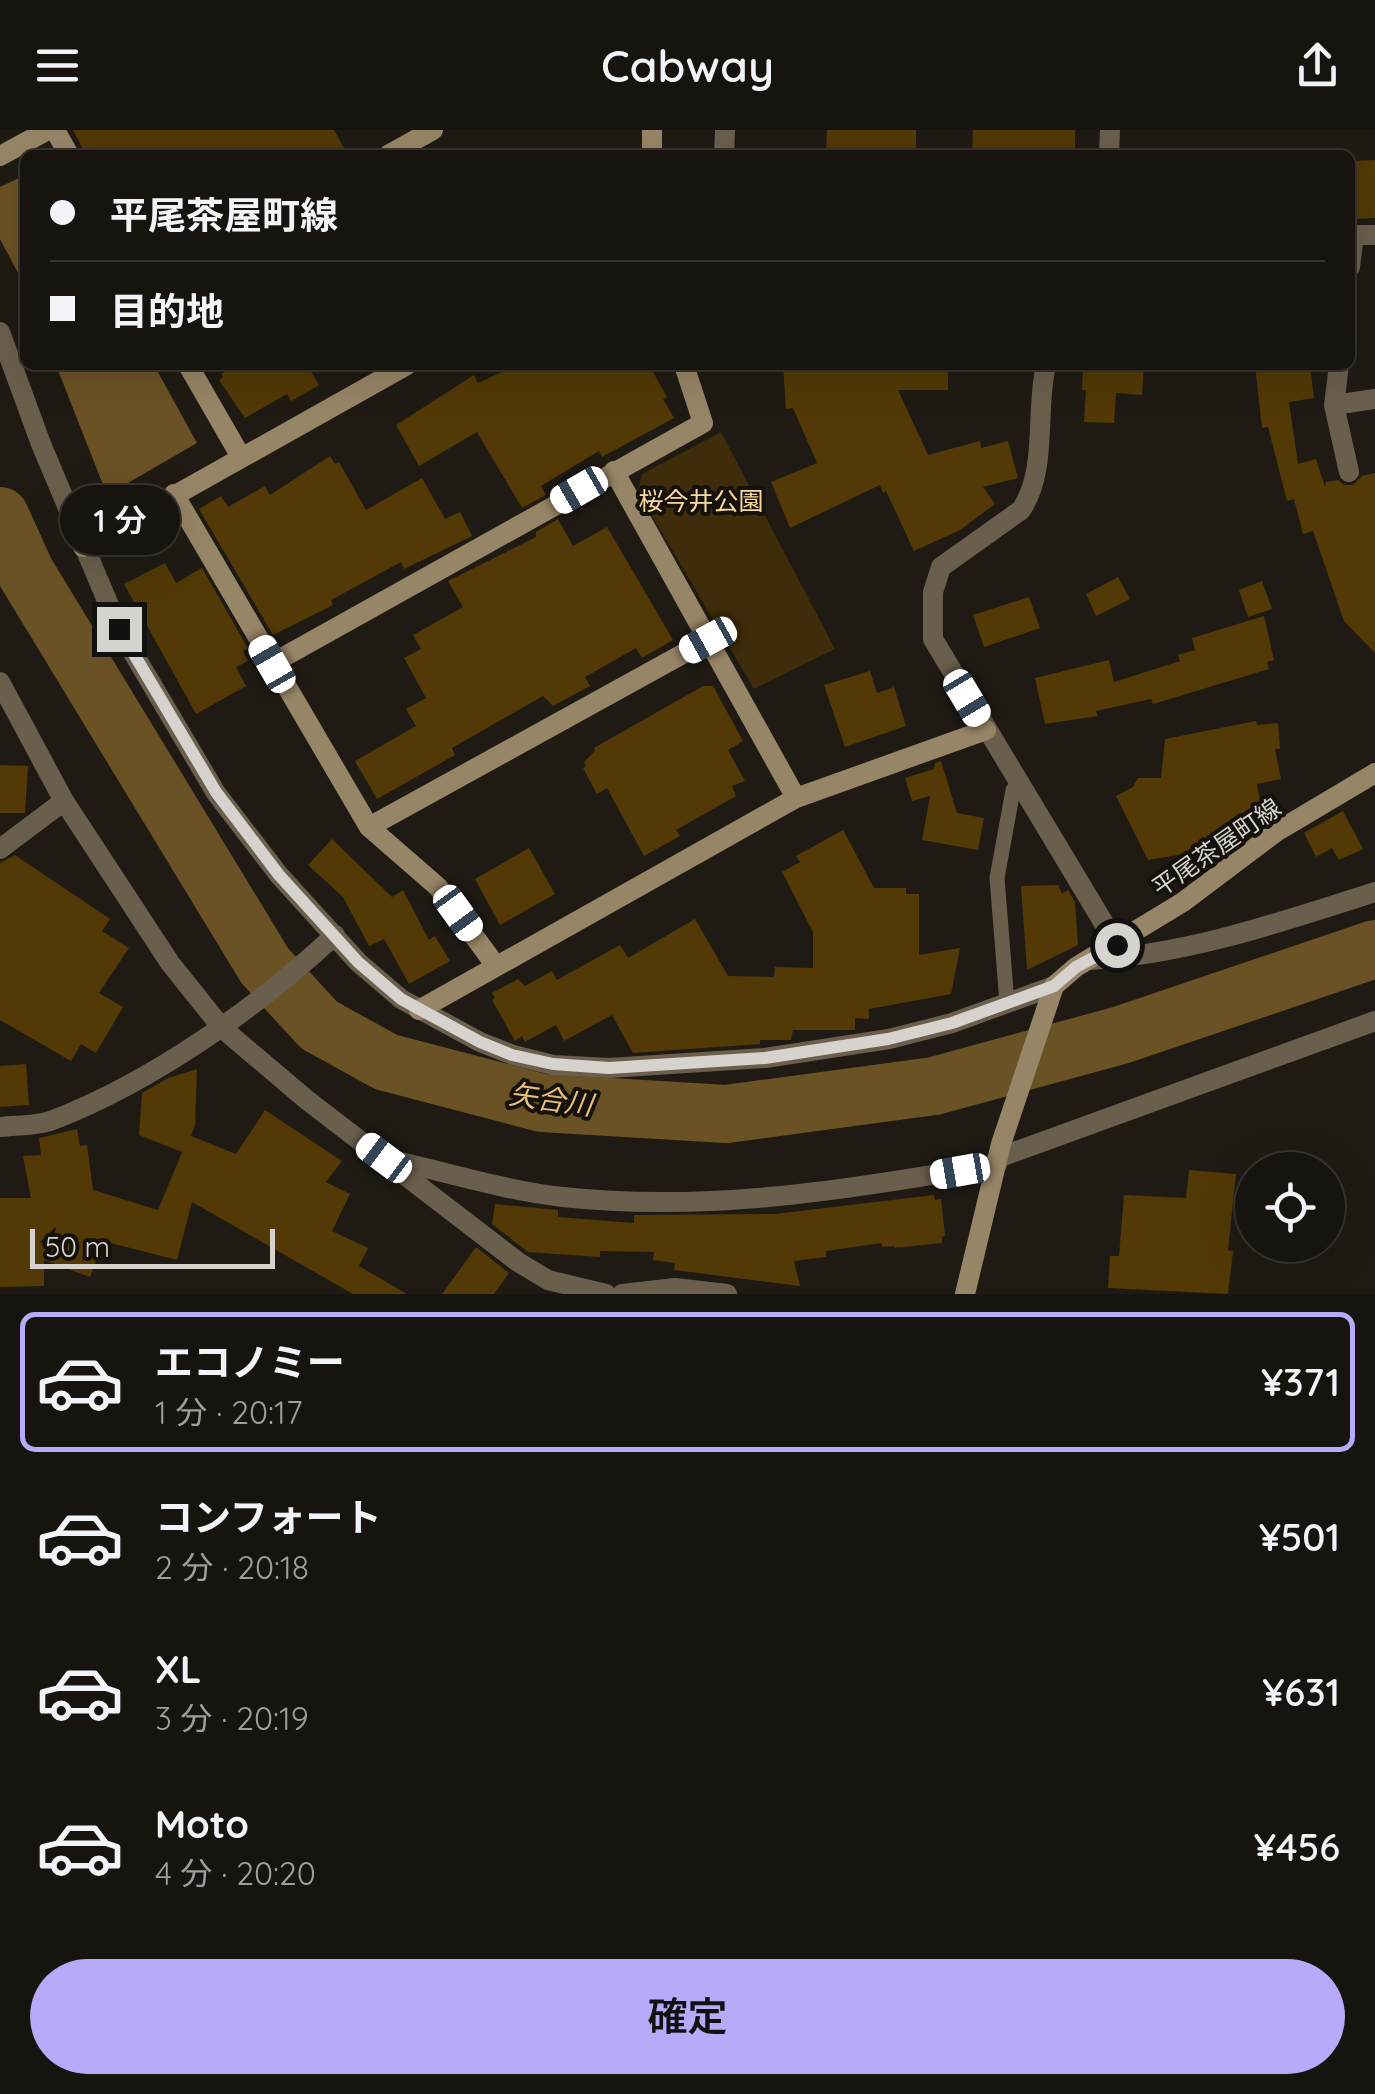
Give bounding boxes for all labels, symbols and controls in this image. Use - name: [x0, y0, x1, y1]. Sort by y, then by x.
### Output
- text: Cabway: [601, 37, 774, 93]
- icon: menu: [30, 38, 85, 93]
- icon: share: [1290, 38, 1345, 93]
- text: 平尾茶屋町線: [110, 191, 338, 239]
- text: 目的地: [110, 287, 224, 335]
- car: [546, 462, 612, 518]
- callout: 1 分: [59, 484, 179, 554]
- park label: 桜今井公園: [638, 485, 764, 516]
- text: 1 分: [93, 500, 147, 540]
- route end: [97, 607, 142, 652]
- car: [674, 612, 742, 668]
- car: [244, 631, 300, 697]
- car: [939, 665, 995, 731]
- street label: 平尾茶屋町線: [1146, 791, 1286, 903]
- car: [428, 880, 488, 946]
- route start: [1095, 923, 1140, 968]
- water label: 矢合川: [507, 1076, 598, 1123]
- car: [351, 1128, 417, 1188]
- car: [928, 1151, 992, 1191]
- map controls: [1235, 1152, 1345, 1262]
- button: locate: [1235, 1152, 1345, 1262]
- scale bar: [30, 1224, 275, 1268]
- text: 50 m: [45, 1229, 110, 1264]
- icon: car: [35, 1337, 125, 1427]
- text: エコノミー: [155, 1338, 345, 1386]
- text: ¥371: [1261, 1358, 1340, 1406]
- text: 1 分 · 20:17: [155, 1392, 302, 1432]
- icon: car: [35, 1492, 125, 1582]
- text: コンフォート: [155, 1493, 382, 1541]
- text: ¥501: [1259, 1513, 1340, 1561]
- text: 2 分 · 20:18: [155, 1547, 309, 1587]
- text: XL: [155, 1645, 201, 1693]
- icon: car: [35, 1647, 125, 1737]
- text: ¥631: [1262, 1668, 1340, 1716]
- text: 3 分 · 20:19: [155, 1698, 309, 1738]
- text: Moto: [155, 1800, 249, 1848]
- icon: car: [35, 1802, 125, 1892]
- text: ¥456: [1254, 1823, 1340, 1871]
- text: 4 分 · 20:20: [155, 1853, 316, 1893]
- button: 確定: [30, 1959, 1345, 2074]

